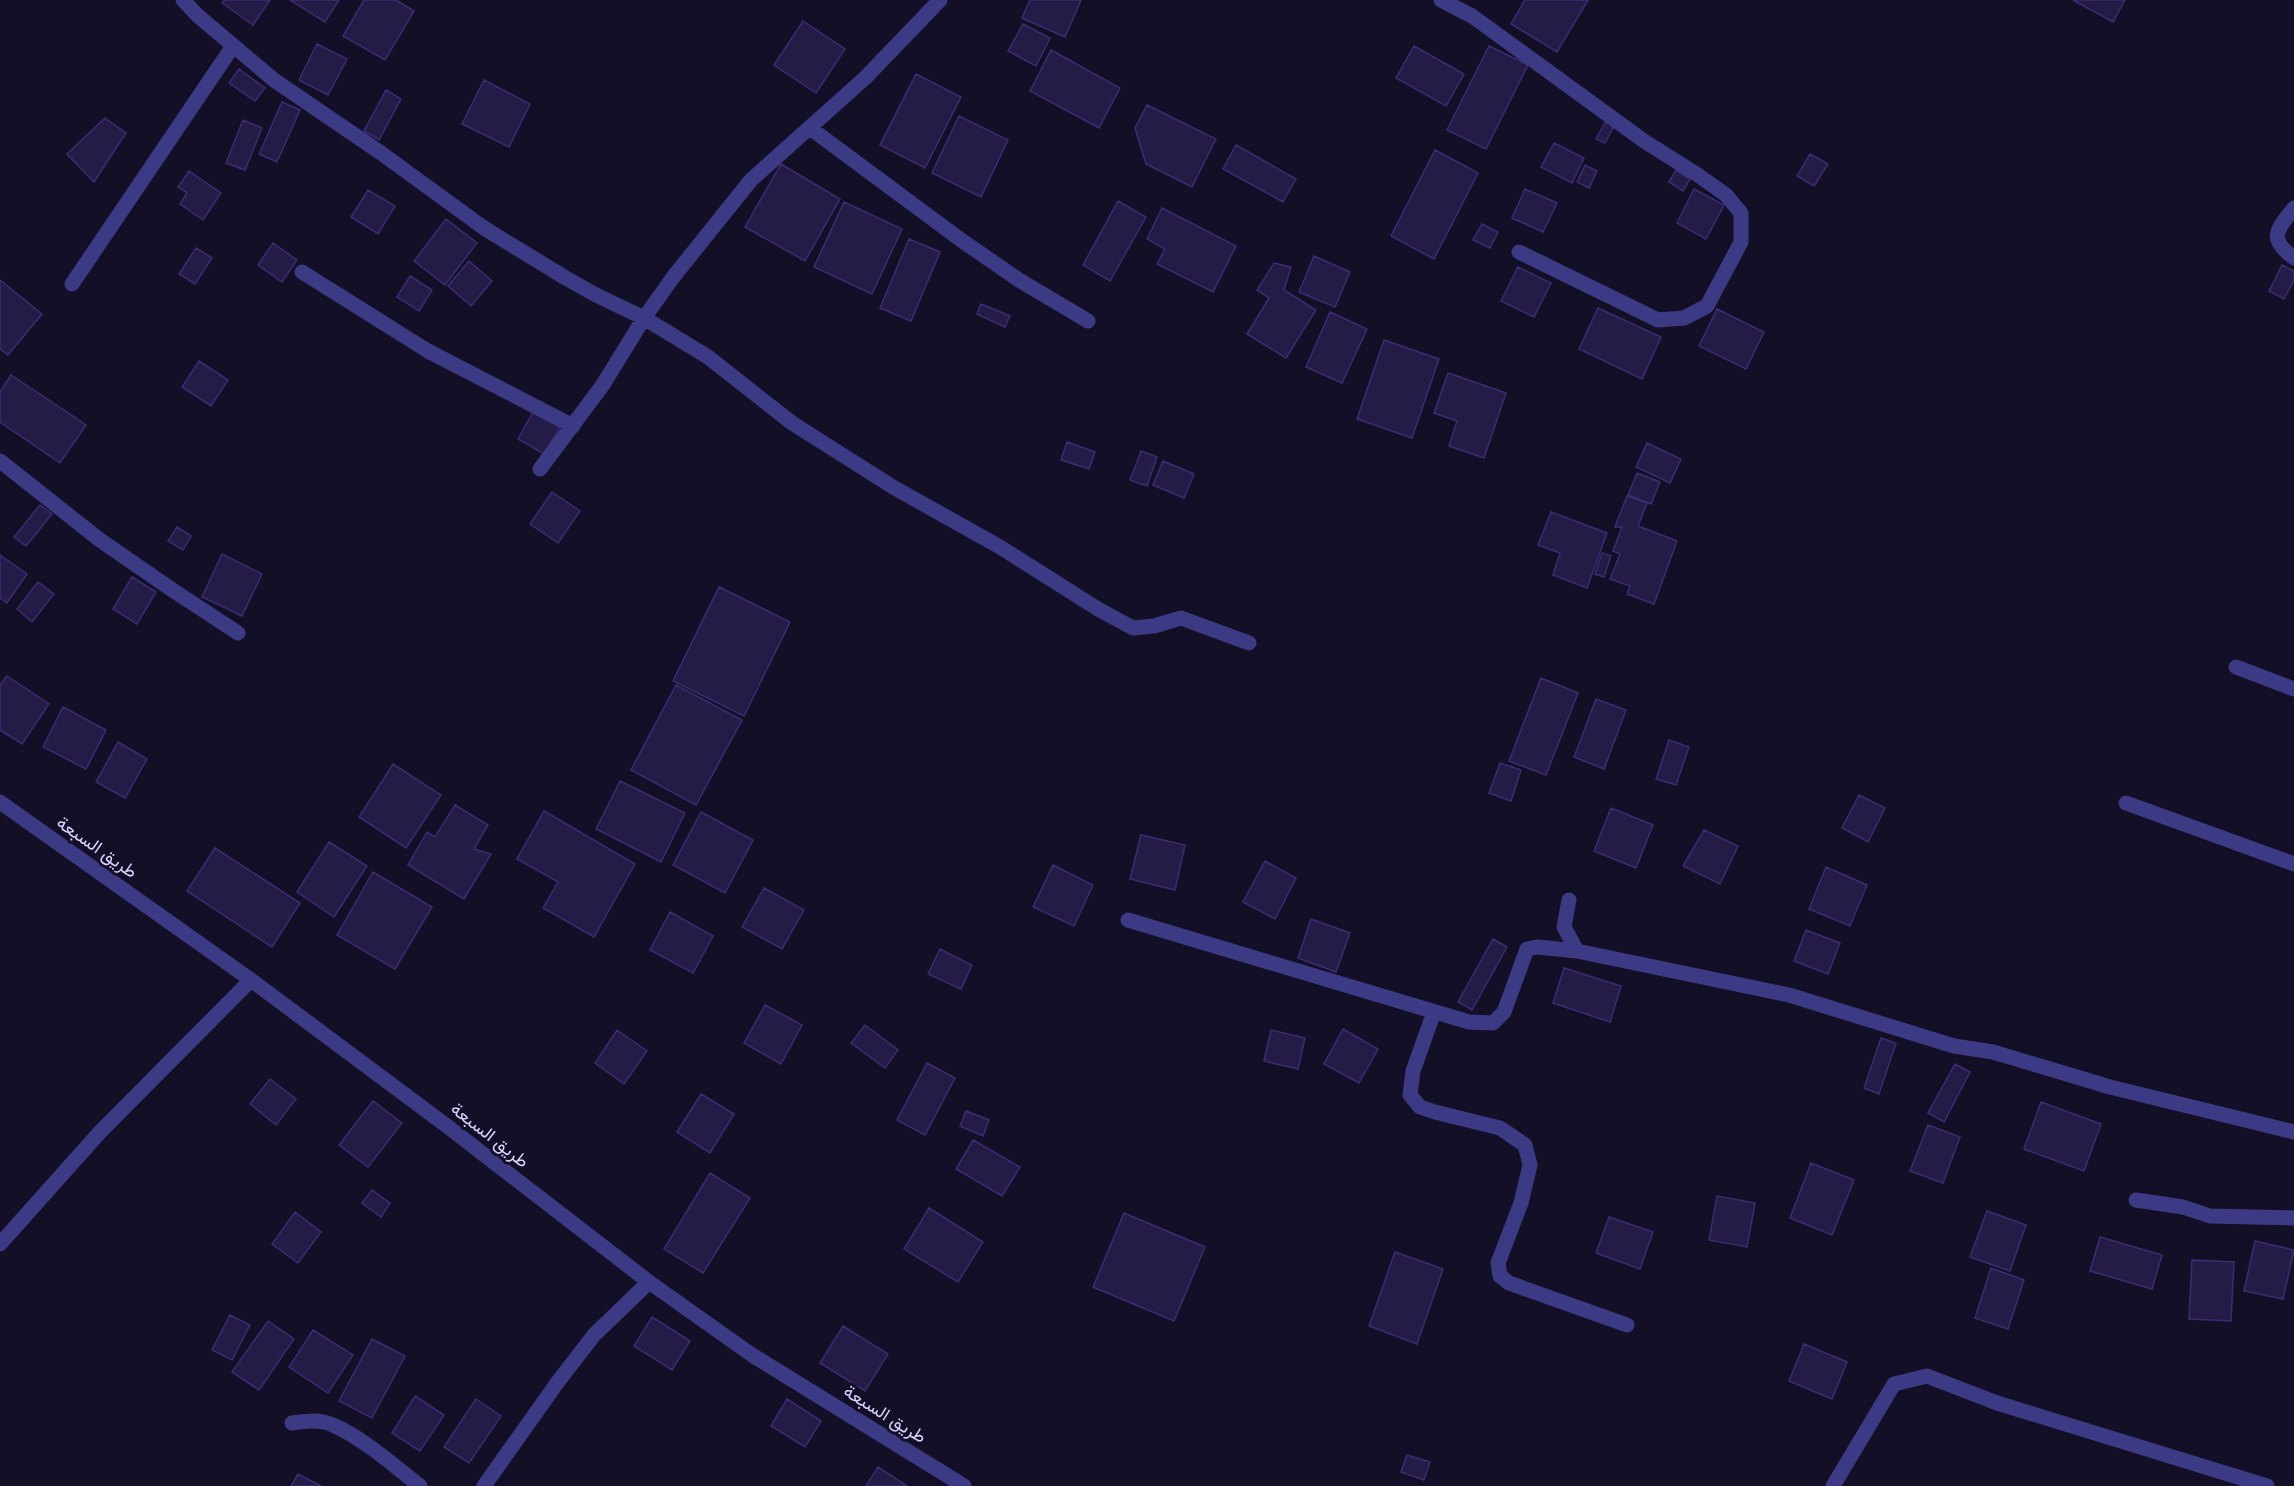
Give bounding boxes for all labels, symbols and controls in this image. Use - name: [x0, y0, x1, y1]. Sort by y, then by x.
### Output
- street label: طريق السبعة: [52, 811, 142, 883]
- street label: طريق السبعة: [446, 1098, 534, 1172]
- street label: طريق السبعة: [840, 1380, 930, 1448]

